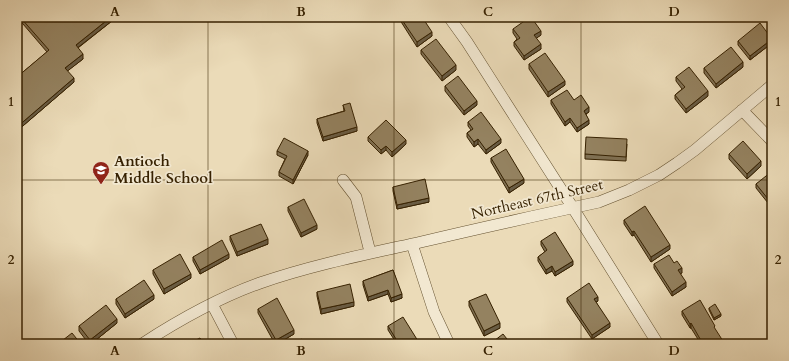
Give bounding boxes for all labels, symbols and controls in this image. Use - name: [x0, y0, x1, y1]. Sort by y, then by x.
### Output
- text: A: [110, 3, 120, 21]
- text: B: [296, 3, 306, 21]
- text: C: [483, 3, 493, 21]
- text: D: [668, 3, 680, 21]
- text: 1: [8, 93, 14, 111]
- text: 1: [775, 93, 781, 111]
- place label: Antioch Middle School: [114, 151, 213, 188]
- school or university icon: Antioch Middle School: [91, 160, 111, 185]
- street label: Northeast 67th Street: [469, 174, 605, 224]
- text: 2: [8, 251, 15, 269]
- text: 2: [775, 251, 782, 269]
- text: A: [110, 342, 120, 360]
- text: B: [296, 342, 306, 360]
- text: C: [483, 342, 493, 360]
- text: D: [668, 342, 680, 360]

